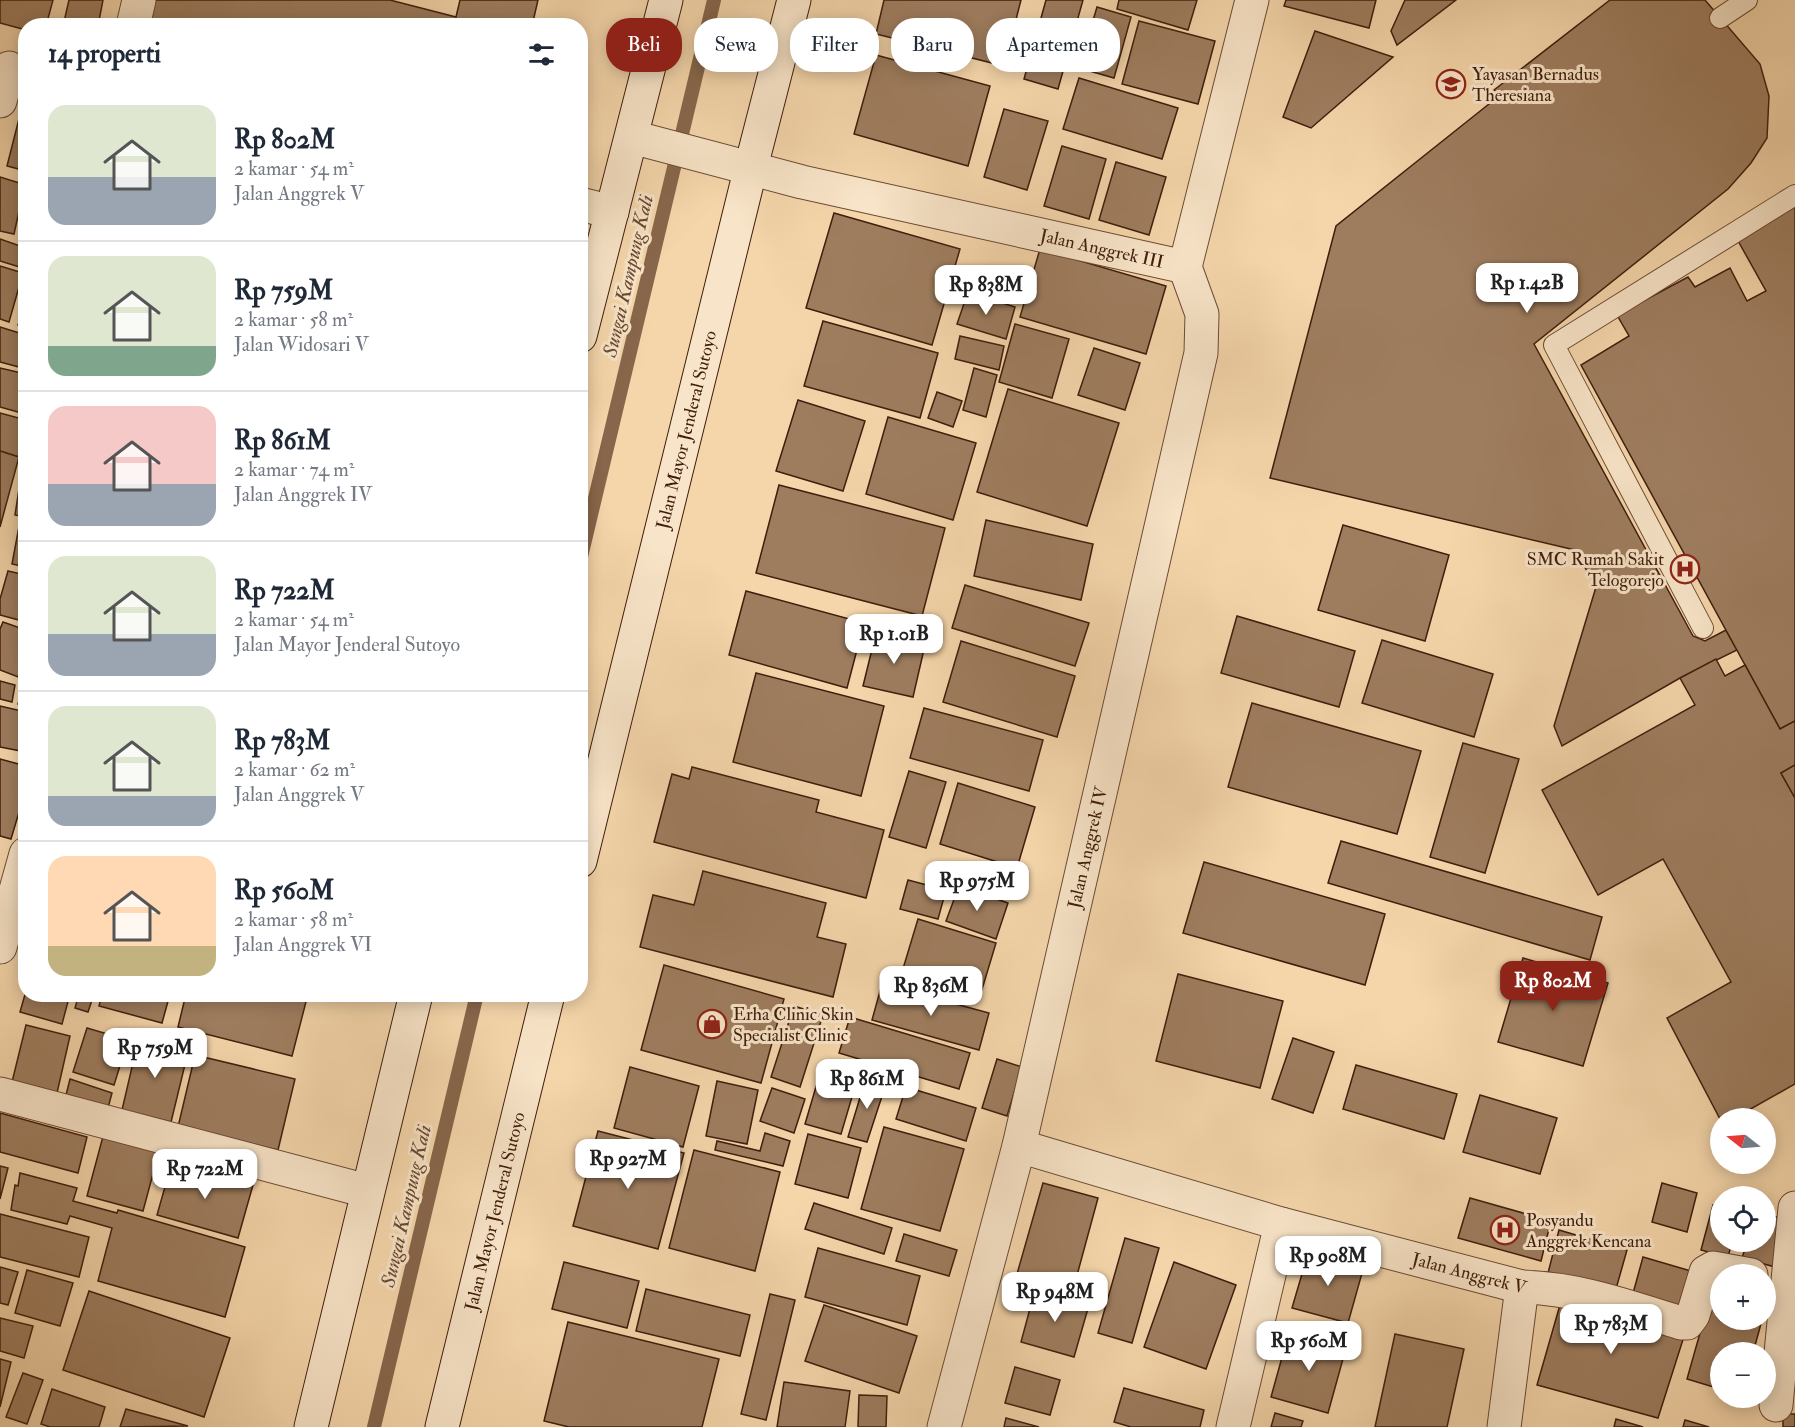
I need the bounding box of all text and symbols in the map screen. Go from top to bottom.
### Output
chip: Beli [606,18,682,72]
chip: Sewa [694,18,778,72]
chip: Filter [790,18,879,72]
chip: Baru [891,18,974,72]
chip: Apartemen [986,18,1120,72]
text: 14 properti [48,38,161,70]
icon: filters [525,38,558,71]
place label: Yayasan Bernadus Theresiana [1472,63,1599,107]
school or university icon: Yayasan Bernadus Theresiana [1435,68,1467,100]
text: Rp 802M [234,124,335,156]
icon: home [96,129,168,201]
text: 2 kamar · 54 m² [234,156,354,181]
text: Jalan Anggrek V [234,181,364,206]
water label: Sungai Kampung Kali [597,192,659,361]
street label: Jalan Anggrek III [1037,223,1166,273]
pin: Rp 1.42B [1465,263,1589,314]
pin: Rp 838M [931,265,1041,316]
text: Rp 1.42B [1490,270,1564,295]
text: Rp 838M [949,272,1023,297]
text: Rp 759M [234,275,333,307]
icon: home [96,280,168,352]
text: 2 kamar · 58 m² [234,307,353,332]
street label: Jalan Mayor Jenderal Sutoyo [650,328,722,533]
text: Jalan Widosari V [234,332,369,357]
text: Rp 861M [234,425,331,457]
icon: home [96,430,168,502]
text: 2 kamar · 74 m² [234,457,354,482]
text: Jalan Anggrek IV [234,482,372,507]
place label: SMC Rumah Sakit Telogorejo [1527,548,1664,592]
hospital icon: SMC Rumah Sakit Telogorejo [1669,553,1701,585]
text: Rp 722M [234,575,335,607]
icon: home [96,580,168,652]
text: 2 kamar · 54 m² [234,607,354,632]
pin: Rp 1.01B [832,614,956,665]
text: Rp 1.01B [859,621,929,646]
text: Jalan Mayor Jenderal Sutoyo [234,632,460,657]
text: Rp 783M [234,725,330,757]
icon: home [96,730,168,802]
text: 2 kamar · 62 m² [234,757,355,782]
text: Jalan Anggrek V [234,782,364,807]
street label: Jalan Anggrek IV [1062,783,1113,912]
pin: Rp 975M [922,861,1032,912]
text: Rp 975M [939,868,1015,893]
text: Rp 560M [234,875,334,907]
icon: home [96,880,168,952]
text: 2 kamar · 58 m² [234,907,353,932]
text: Jalan Anggrek VI [234,932,372,957]
pin: Rp 802M [1498,961,1608,1012]
pin: Rp 836M [876,966,986,1017]
text: Rp 802M [1514,968,1592,993]
text: Rp 836M [893,973,969,998]
place label: Erha Clinic Skin Specialist Clinic [733,1003,854,1047]
shop icon: Erha Clinic Skin Specialist Clinic [696,1008,728,1040]
pin: Rp 759M [100,1028,210,1079]
text: Rp 759M [117,1035,193,1060]
pin: Rp 861M [812,1059,922,1110]
text: Rp 861M [830,1066,904,1091]
north arrow [1710,1108,1776,1174]
map controls [1710,1108,1776,1408]
street label: Jalan Mayor Jenderal Sutoyo [459,1109,530,1314]
water label: Sungai Kampung Kali [375,1122,437,1291]
pin: Rp 927M [573,1139,683,1190]
text: Rp 927M [589,1146,667,1171]
pin: Rp 722M [150,1149,260,1200]
text: Rp 722M [166,1156,244,1181]
button: locate [1710,1186,1776,1252]
place label: Posyandu Anggrek Kencana [1525,1209,1652,1253]
hospital icon: Posyandu Anggrek Kencana [1489,1214,1521,1246]
pin: Rp 908M [1273,1236,1383,1287]
text: Rp 908M [1289,1243,1367,1268]
street label: Jalan Anggrek V [1409,1247,1530,1300]
button: + [1710,1264,1776,1330]
pin: Rp 948M [1000,1272,1110,1323]
text: Rp 948M [1016,1279,1094,1304]
pin: Rp 783M [1556,1304,1666,1355]
text: Rp 783M [1574,1311,1648,1336]
pin: Rp 560M [1254,1321,1364,1372]
text: Rp 560M [1270,1328,1348,1353]
button: − [1710,1342,1776,1408]

